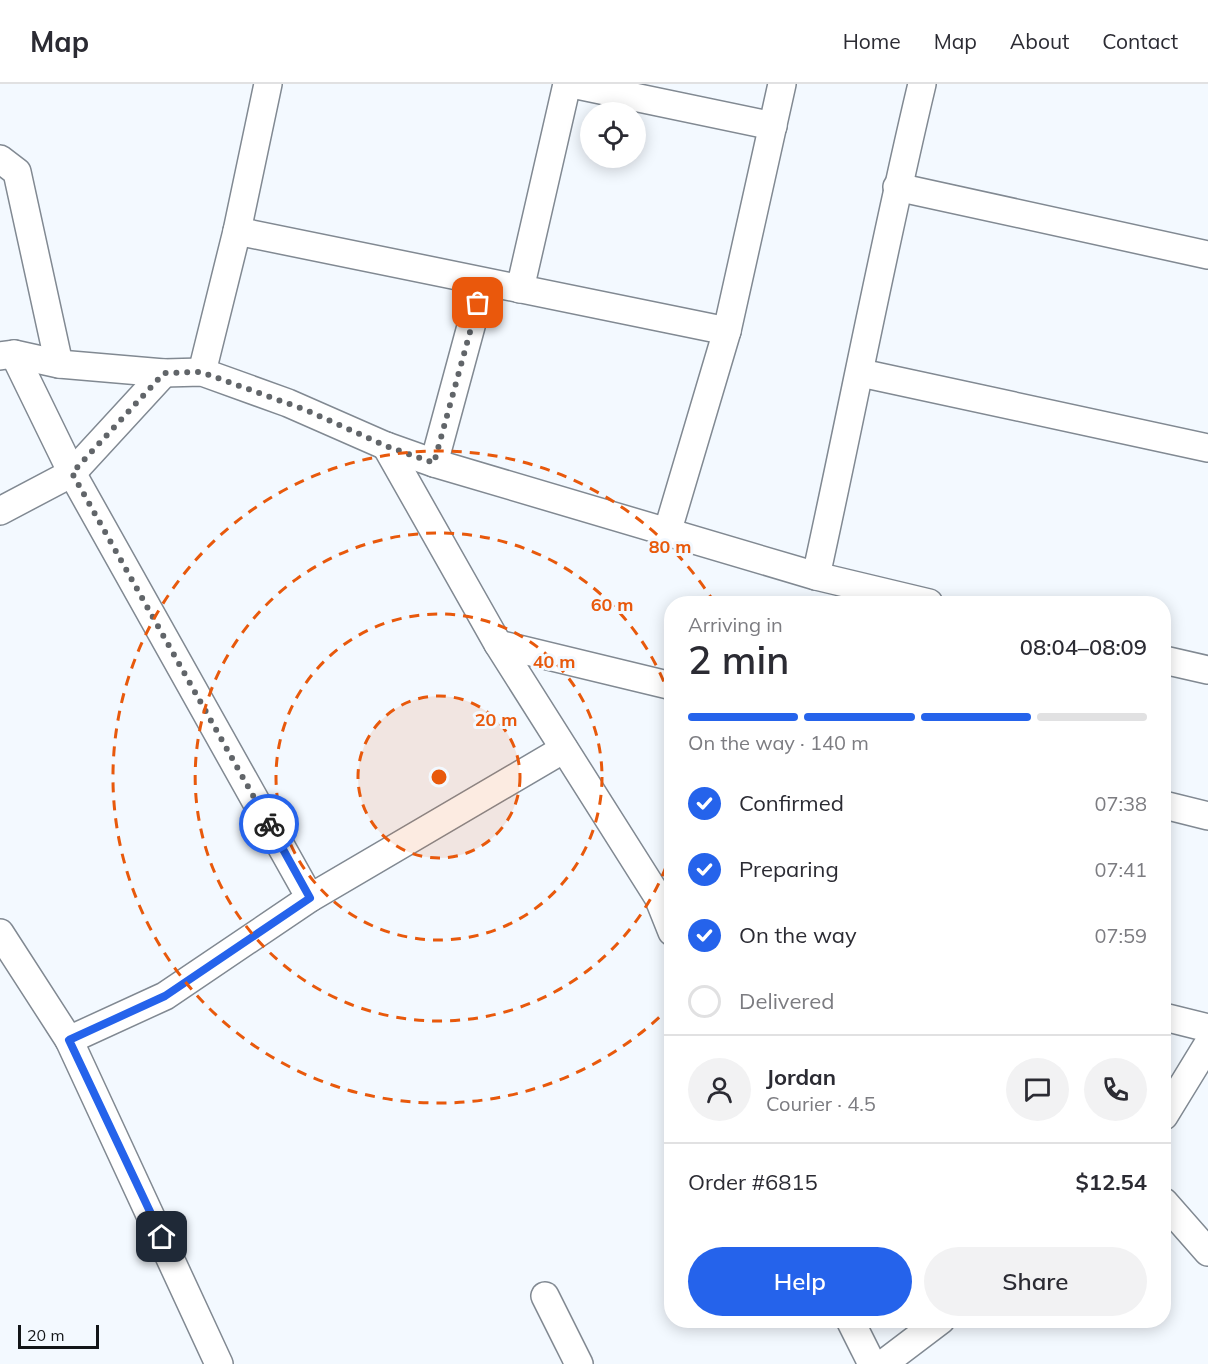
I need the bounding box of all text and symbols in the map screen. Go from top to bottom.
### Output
text: Map [30,24,89,59]
text: Home [843,28,901,54]
text: Map [934,28,977,54]
text: About [1010,28,1069,54]
text: Contact [1102,28,1178,54]
map controls [580,102,646,168]
button: locate [580,102,646,168]
pin [452,277,503,328]
icon: bag [461,286,494,319]
text: 80 m [649,535,691,558]
text: 60 m [591,593,633,616]
text: Arriving in [688,612,783,637]
text: 08:04–08:09 [1020,633,1147,661]
text: 2 min [688,635,789,684]
text: 40 m [533,650,575,673]
text: 20 m [475,708,517,731]
text: On the way · 140 m [688,730,869,755]
centre of rings [429,767,449,787]
icon: check [688,787,721,820]
text: Confirmed [739,789,844,817]
text: 07:38 [1094,791,1147,816]
courier [239,794,299,854]
icon: bike [253,808,286,841]
icon: check [688,853,721,886]
text: Preparing [739,855,839,883]
text: 07:41 [1094,857,1147,882]
icon: check [688,919,721,952]
text: On the way [739,921,857,949]
text: 07:59 [1094,923,1147,948]
text: Delivered [739,987,834,1015]
button: person [688,1058,751,1121]
button: chat [1006,1058,1069,1121]
button: phone [1084,1058,1147,1121]
text: Jordan [766,1063,836,1091]
text: Courier · 4.5 [766,1091,876,1116]
text: Order #6815 [688,1168,818,1196]
text: $12.54 [1076,1168,1147,1196]
pin [136,1211,187,1262]
icon: home [145,1220,178,1253]
button: Help [688,1247,912,1316]
button: Share [924,1247,1147,1316]
scale bar [18,1322,99,1350]
text: 20 m [27,1325,64,1345]

